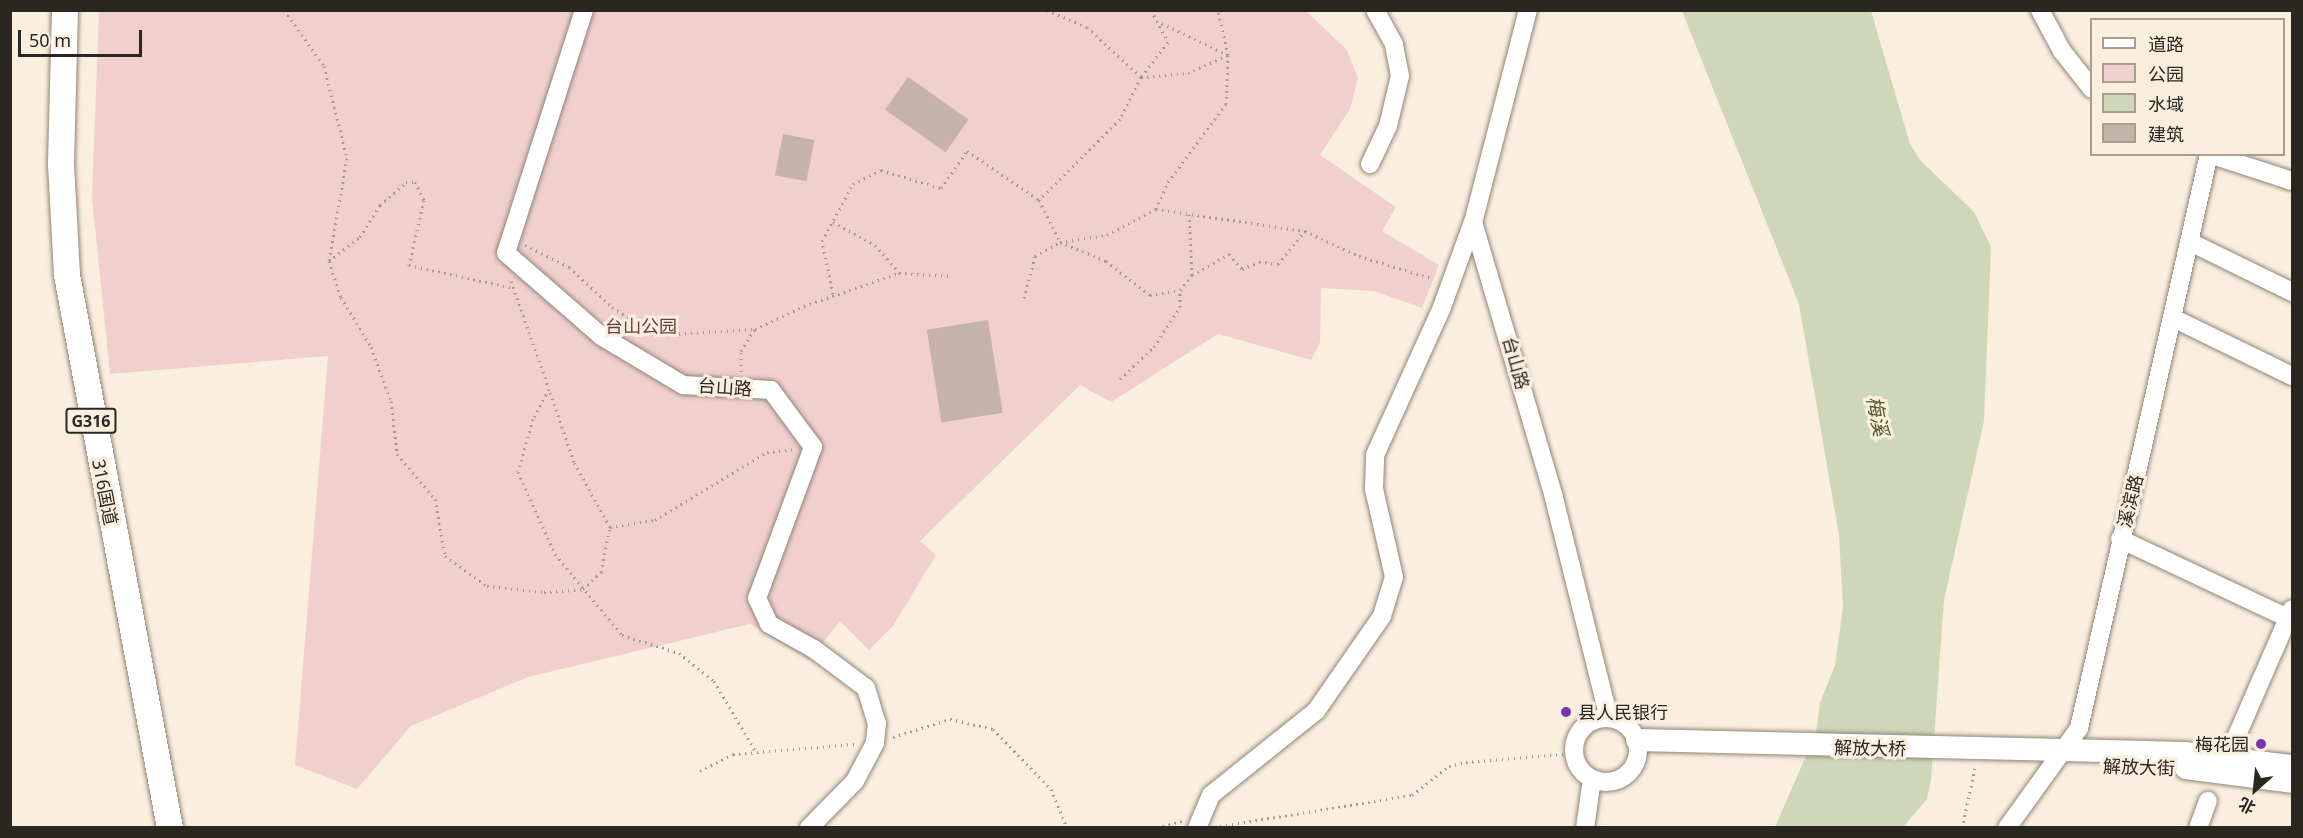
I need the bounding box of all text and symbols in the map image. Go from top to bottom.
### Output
scale bar [21,18,146,56]
legend [2090,18,2285,156]
text: 50 m [29,28,71,52]
text: 道路 [2148,32,2184,56]
text: 公园 [2148,62,2184,86]
text: 水域 [2148,92,2184,116]
text: 建筑 [2148,122,2184,146]
park label: 台山公园 [605,315,677,337]
street label: 台山路 [1498,334,1534,392]
street label: 台山路 [697,374,753,400]
water label: 梅溪 [1862,394,1894,438]
road number: G316 [64,408,118,434]
street label: 316国道 [88,457,122,527]
street label: 溪滨路 [2113,472,2147,530]
place label: 县人民银行 [1578,701,1668,723]
marker: 县人民银行 [1559,705,1573,719]
place label: 梅花园 [2195,733,2249,755]
street label: 解放大桥 [1834,737,1906,759]
marker: 梅花园 [2254,737,2268,751]
street label: 解放大街 [2103,755,2175,779]
north arrow [2225,760,2285,820]
text: 北 [2235,793,2259,819]

